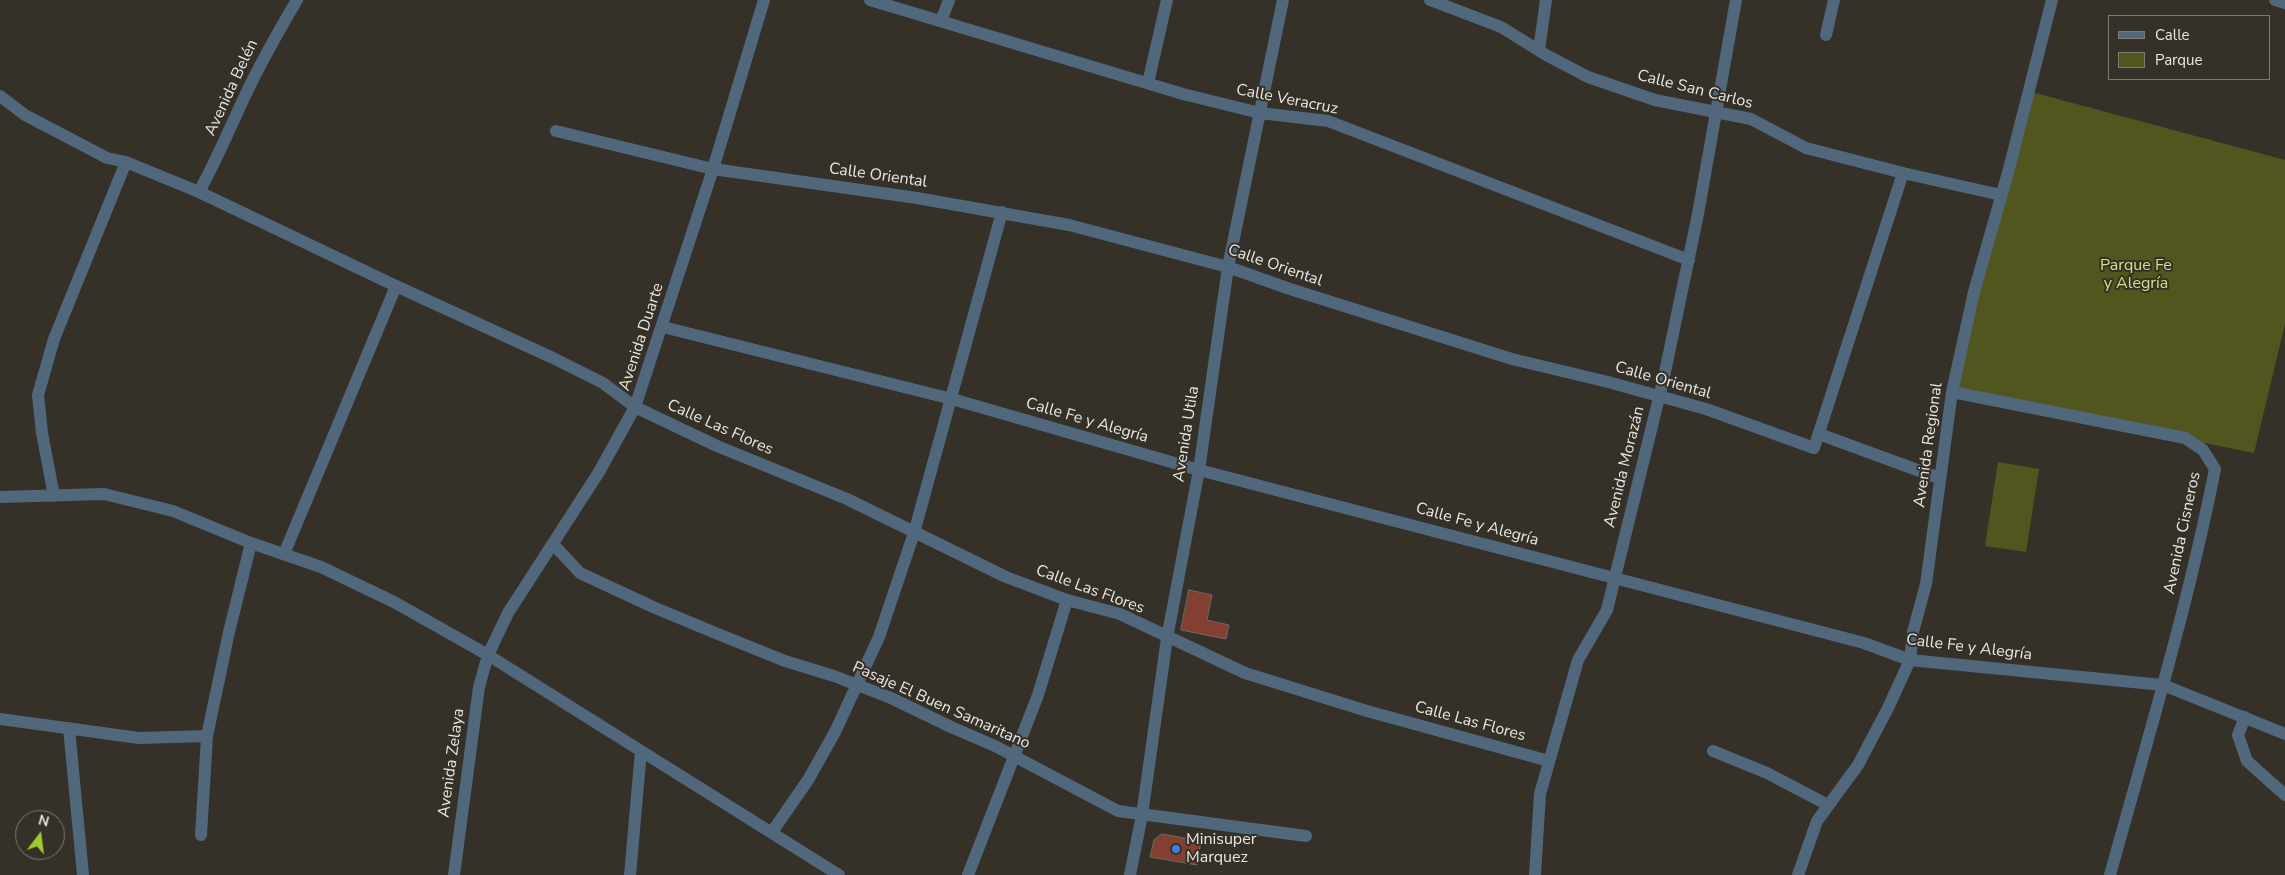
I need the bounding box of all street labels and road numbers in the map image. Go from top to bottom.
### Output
street label: Avenida Belén [201,37,263,139]
street label: Calle San Carlos [1635,66,1755,114]
street label: Calle Veracruz [1234,81,1340,119]
street label: Calle Oriental [828,160,928,192]
street label: Calle Oriental [1225,241,1325,291]
street label: Avenida Duarte [616,281,668,393]
street label: Calle Oriental [1613,358,1713,404]
street label: Avenida Regional [1911,381,1947,509]
street label: Avenida Utila [1170,385,1204,483]
street label: Calle Fe y Alegría [1024,394,1150,448]
street label: Calle Las Flores [664,396,776,460]
street label: Avenida Morazán [1601,404,1649,530]
street label: Avenida Cisneros [2161,470,2205,596]
street label: Calle Fe y Alegría [1413,499,1541,551]
street label: Calle Las Flores [1033,561,1147,619]
street label: Calle Fe y Alegría [1905,631,2033,665]
street label: Pasaje El Buen Samaritano [849,658,1033,754]
street label: Calle Las Flores [1412,698,1528,746]
street label: Avenida Zelaya [435,707,469,819]

